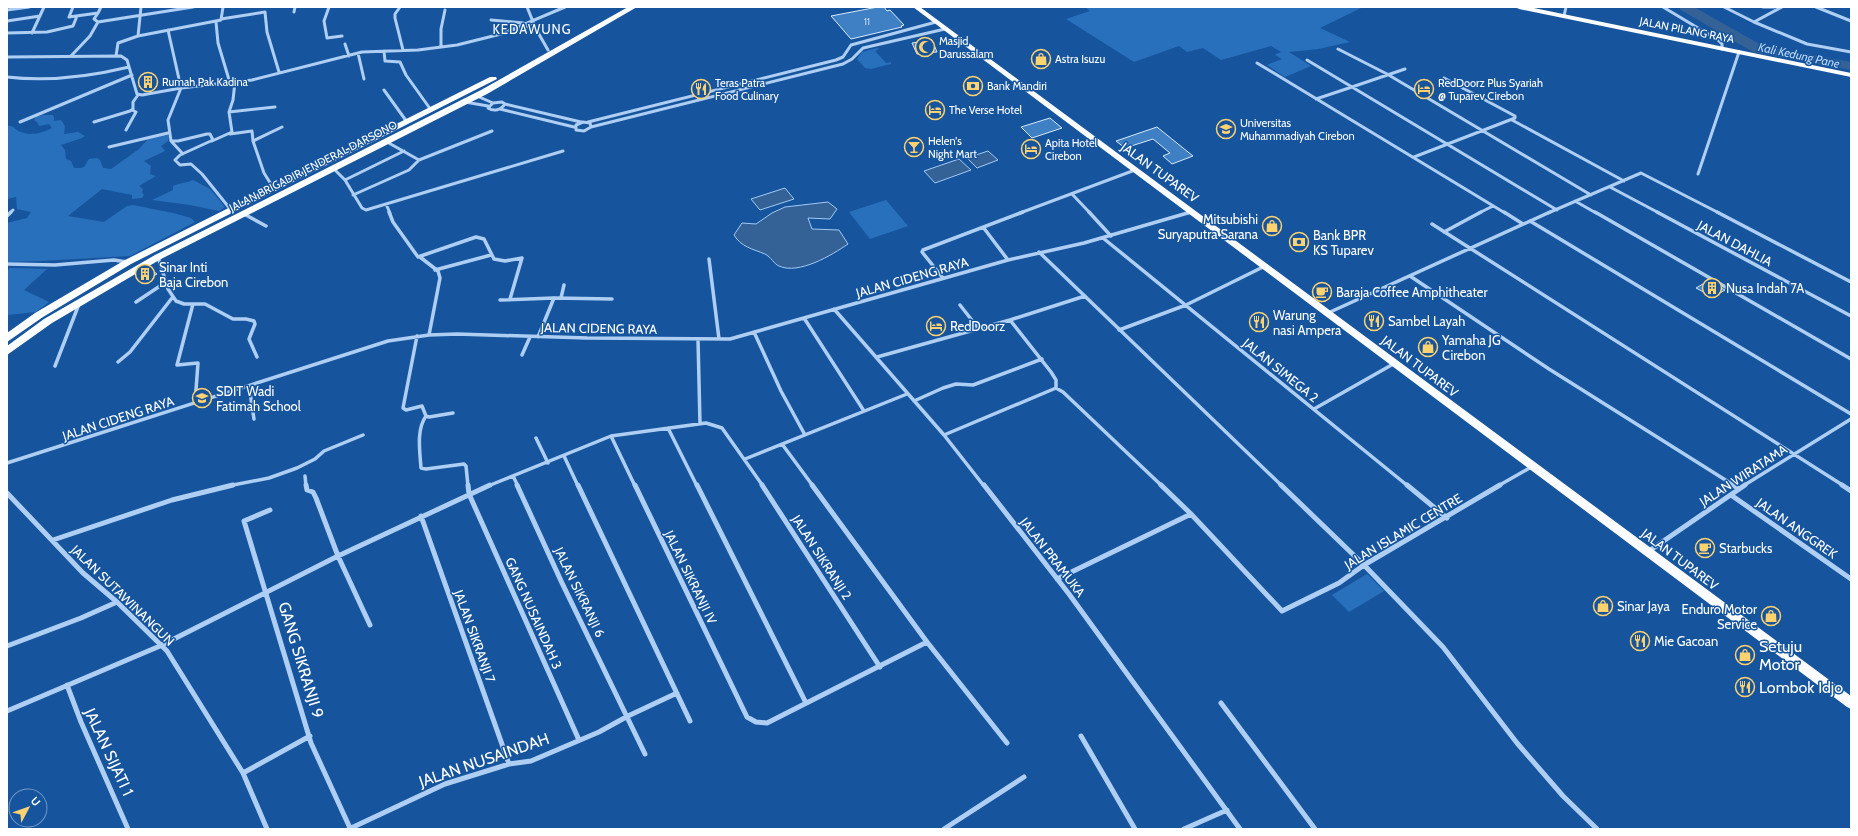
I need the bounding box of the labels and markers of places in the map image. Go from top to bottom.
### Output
place label: Masjid Darussalam [939,34,994,61]
mosque icon: Masjid Darussalam [914,36,936,58]
shop icon: Astra Isuzu [1030,48,1052,70]
place label: Astra Isuzu [1055,52,1105,66]
building icon: Rumah Pak Kadina [137,71,159,93]
place label: Rumah Pak Kadina [162,75,249,89]
bank icon: Bank Mandiri [962,75,984,97]
place label: Teras Patra Food Culinary [715,76,779,103]
place label: RedDoorz Plus Syariah @ Tuparev Cirebon [1438,76,1543,103]
restaurant icon: Teras Patra Food Culinary [690,78,712,100]
hotel icon: RedDoorz Plus Syariah @ Tuparev Cirebon [1413,78,1435,100]
place label: Bank Mandiri [987,79,1047,93]
hotel icon: The Verse Hotel [924,99,946,121]
place label: The Verse Hotel [949,103,1023,117]
place label: Universitas Muhammadiyah Cirebon [1240,116,1355,143]
school or university icon: Universitas Muhammadiyah Cirebon [1215,118,1237,140]
place label: Helen's Night Mart [928,134,977,161]
bar icon: Helen's Night Mart [903,136,925,158]
place label: Apita Hotel Cirebon [1045,136,1098,163]
hotel icon: Apita Hotel Cirebon [1020,138,1042,160]
place label: Mitsubishi Suryaputra Sarana [1158,211,1259,242]
shop icon: Mitsubishi Suryaputra Sarana [1261,215,1283,237]
place label: Bank BPR KS Tuparev [1313,227,1374,258]
bank icon: Bank BPR KS Tuparev [1288,231,1310,253]
place label: Sinar Inti Baja Cirebon [159,259,228,291]
building icon: Sinar Inti Baja Cirebon [134,263,156,285]
building icon: Nusa Indah 7A [1701,277,1723,299]
place label: Nusa Indah 7A [1726,280,1804,296]
cafe icon: Baraja Coffee Amphitheater [1311,281,1333,303]
place label: Baraja Coffee Amphitheater [1336,284,1488,301]
place label: Warung nasi Ampera [1273,307,1342,338]
restaurant icon: Sambel Layah [1363,310,1385,332]
restaurant icon: Warung nasi Ampera [1248,311,1270,333]
place label: Sambel Layah [1388,313,1465,329]
hotel icon: RedDoorz [925,315,947,337]
place label: RedDoorz [950,318,1005,334]
place label: Yamaha JG Cirebon [1441,332,1501,363]
shop icon: Yamaha JG Cirebon [1417,336,1439,358]
place label: SDIT Wadi Fatimah School [216,383,301,414]
school or university icon: SDIT Wadi Fatimah School [191,387,213,409]
cafe icon: Starbucks [1694,537,1716,559]
place label: Starbucks [1719,540,1773,556]
shop icon: Sinar Jaya [1592,595,1614,617]
place label: Sinar Jaya [1617,598,1670,614]
place label: Enduro Motor Service [1682,601,1758,632]
shop icon: Enduro Motor Service [1760,605,1782,627]
restaurant icon: Mie Gacoan [1629,630,1651,652]
place label: Mie Gacoan [1654,633,1718,649]
place label: Setuju Motor [1759,637,1802,674]
shop icon: Setuju Motor [1734,644,1756,666]
restaurant icon: Lombok Idjo [1734,676,1756,698]
place label: Lombok Idjo [1759,678,1843,697]

